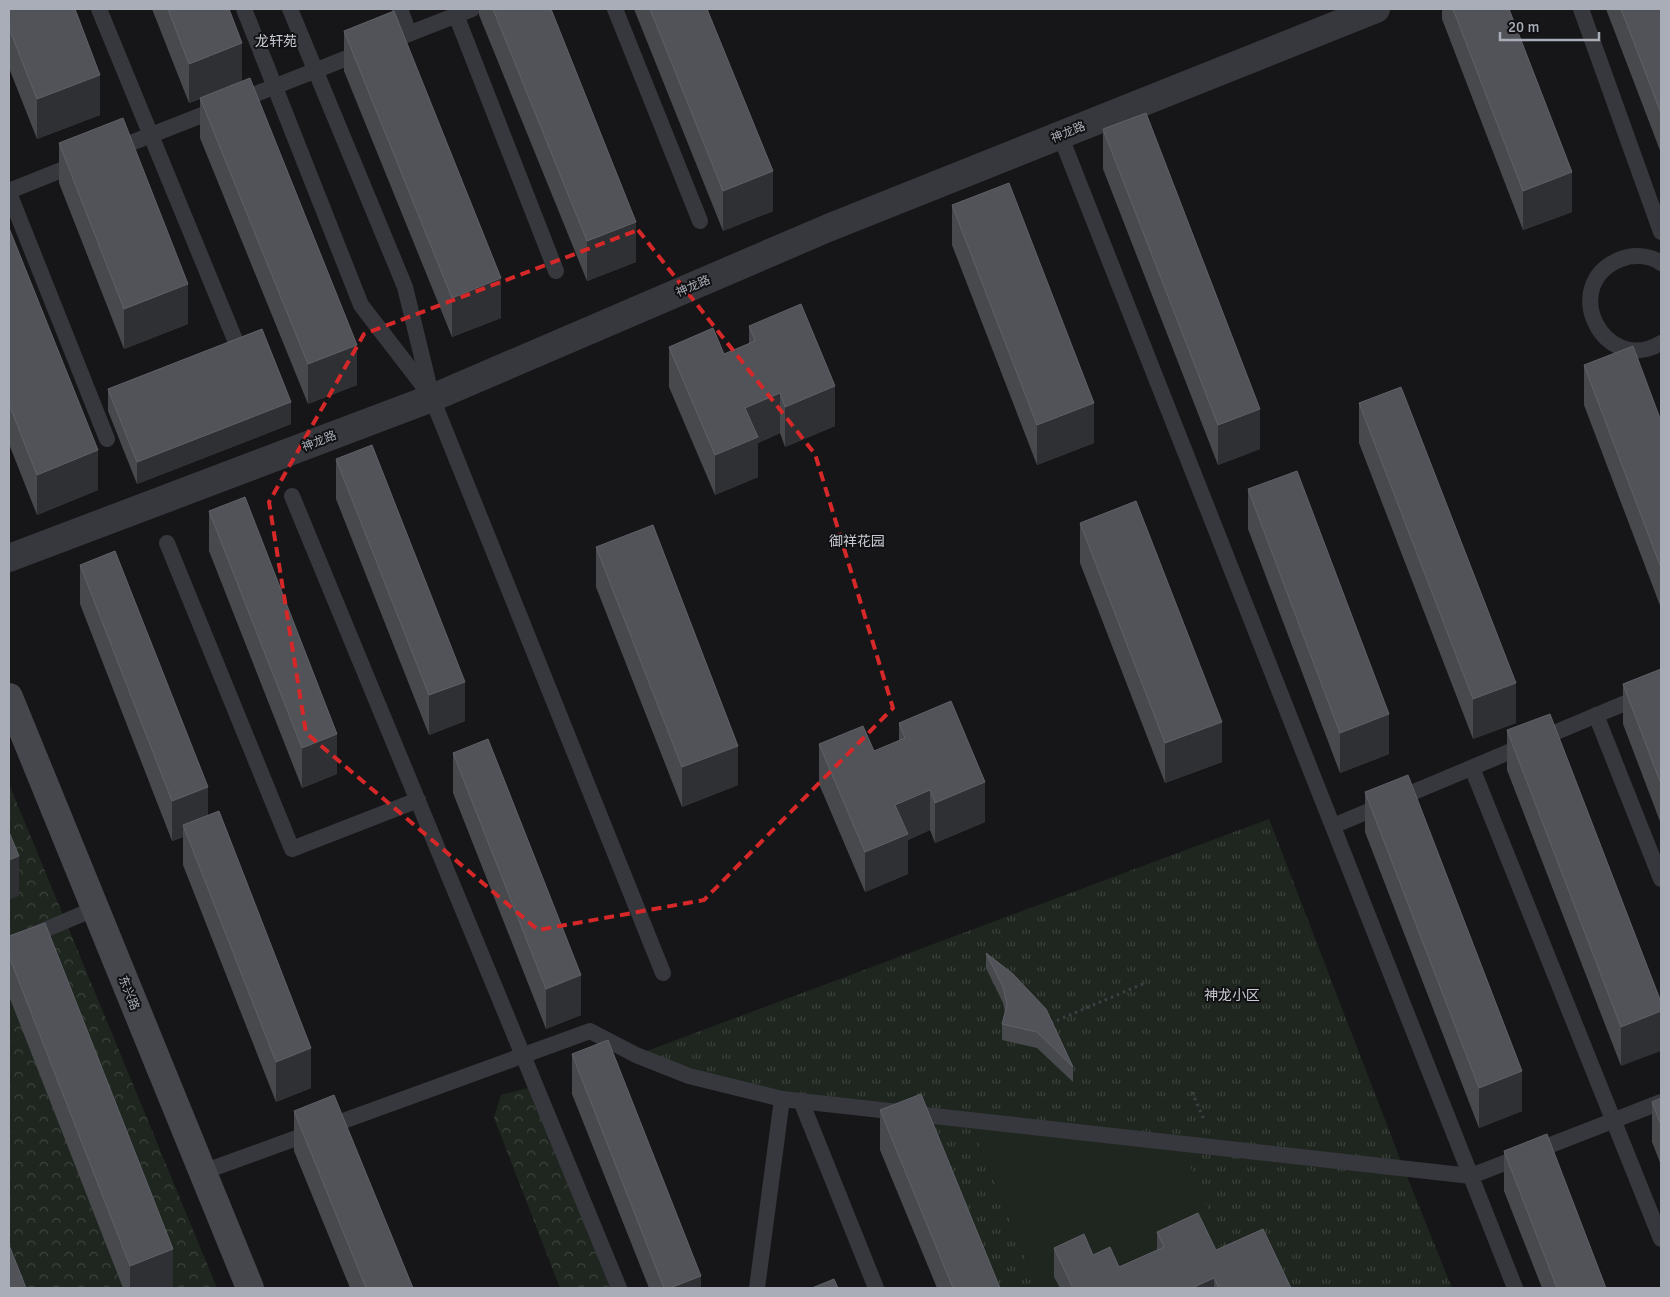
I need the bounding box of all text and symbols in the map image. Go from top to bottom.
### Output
scale bar [1500,10,1599,42]
text: 20 m [1508,18,1539,36]
district label: 龙轩苑 [255,33,297,50]
street label: 神龙路 [1049,119,1088,146]
street label: 神龙路 [674,273,713,300]
street label: 神龙路 [300,428,339,455]
district label: 御祥花园 [829,533,885,550]
street label: 东兴路 [115,974,142,1013]
district label: 神龙小区 [1204,987,1260,1004]

